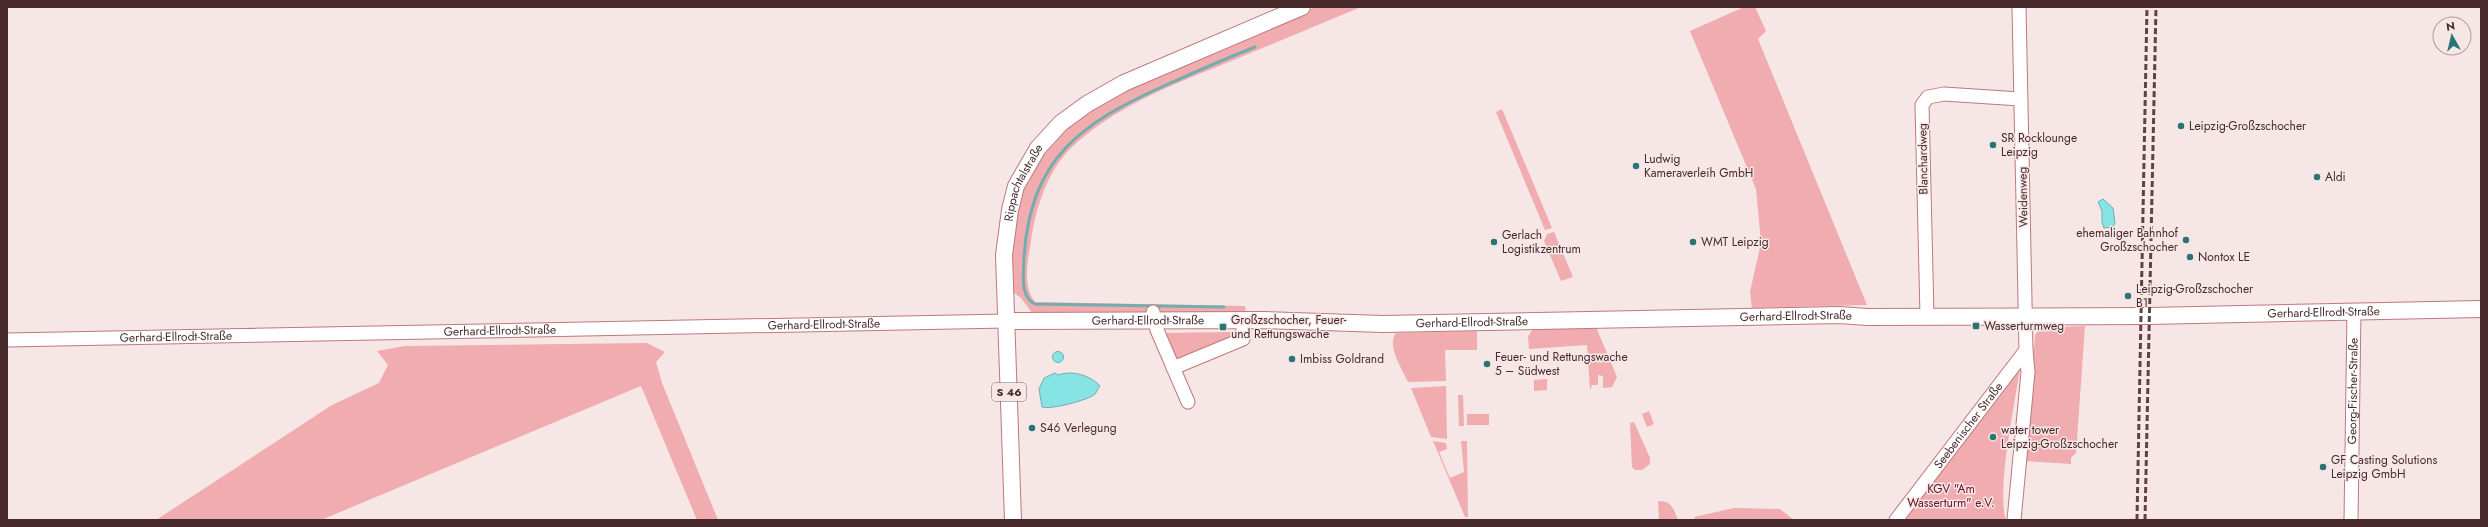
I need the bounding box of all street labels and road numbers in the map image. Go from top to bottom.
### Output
street label: Blanchardweg [1913,123,1933,195]
street label: Rippachtalstraße [1000,139,1047,222]
street label: Weidenweg [2013,167,2033,227]
street label: Gerhard-Ellrodt-Straße [2267,302,2380,322]
street label: Gerhard-Ellrodt-Straße [1739,306,1853,326]
street label: Gerhard-Ellrodt-Straße [1092,311,1204,330]
street label: Gerhard-Ellrodt-Straße [1416,312,1528,332]
street label: Gerhard-Ellrodt-Straße [767,314,880,335]
street label: Gerhard-Ellrodt-Straße [444,321,556,341]
street label: Gerhard-Ellrodt-Straße [120,327,232,347]
street label: Georg-Fischer-Straße [2343,338,2363,444]
street label: Seebenischer Straße [1929,378,2007,472]
road number: S 46 [992,383,1026,401]

